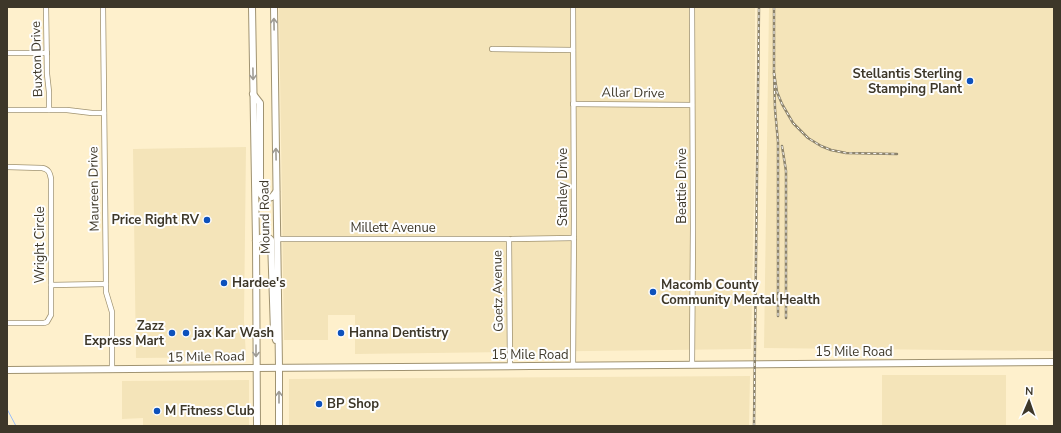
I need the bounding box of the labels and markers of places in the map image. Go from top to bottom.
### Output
place label: Stellantis Sterling Stamping Plant [853,65,963,98]
marker: Stellantis Sterling Stamping Plant [965,76,975,86]
place label: Price Right RV [111,211,200,229]
marker: Price Right RV [202,215,212,225]
place label: Hardee's [232,274,286,292]
place label: Macomb County Community Mental Health [661,276,820,309]
marker: Hardee's [219,278,229,288]
marker: Macomb County Community Mental Health [648,287,658,297]
place label: Zazz Express Mart [84,317,165,350]
place label: jax Kar Wash [193,324,274,342]
place label: Hanna Dentistry [349,324,449,342]
marker: Zazz Express Mart [167,328,177,338]
marker: jax Kar Wash [181,328,191,338]
marker: Hanna Dentistry [336,328,346,338]
place label: BP Shop [327,395,379,413]
marker: BP Shop [314,399,324,409]
place label: M Fitness Club [165,402,255,420]
marker: M Fitness Club [152,406,162,416]

